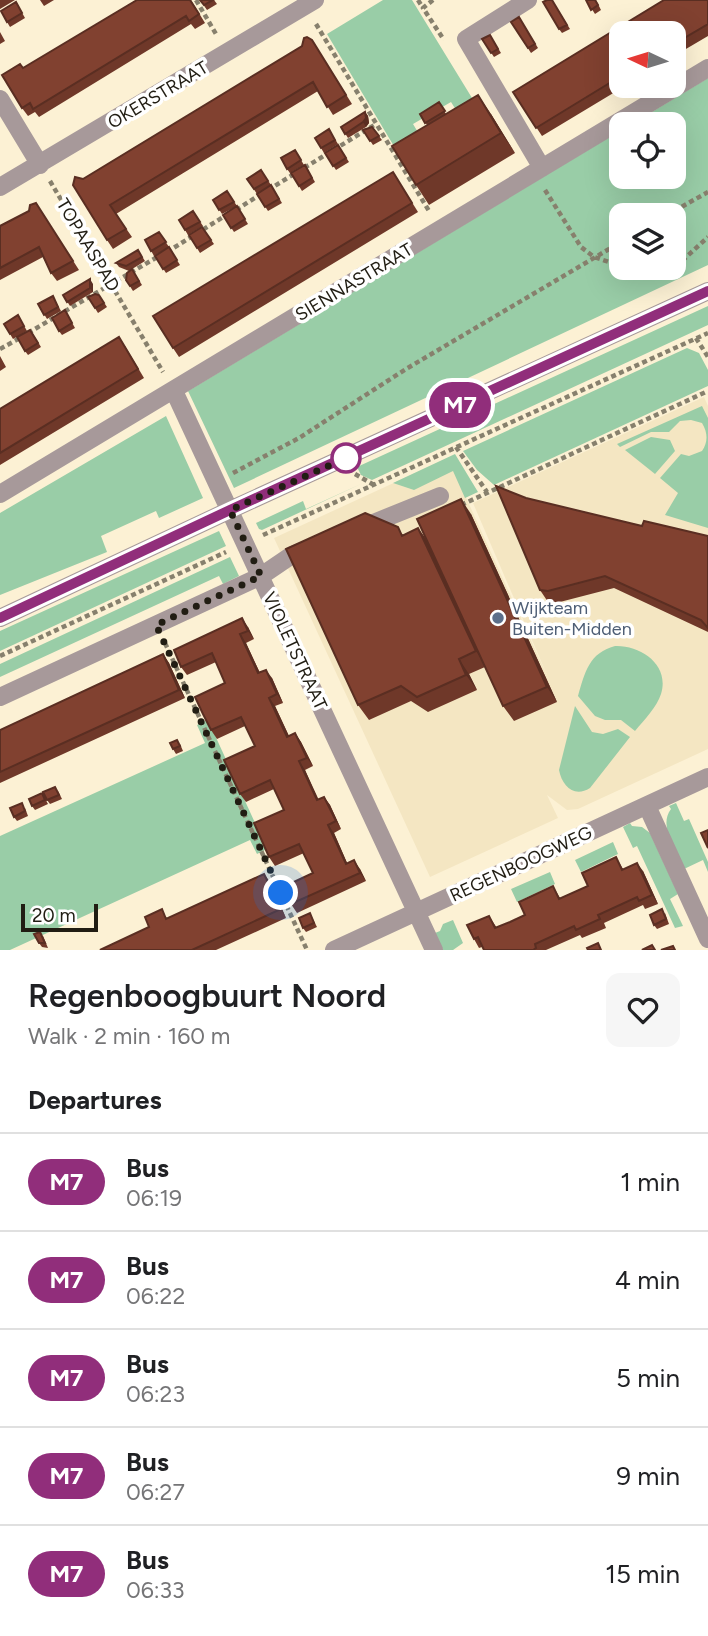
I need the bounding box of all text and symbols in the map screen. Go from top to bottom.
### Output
north arrow [609,21,686,98]
map controls [609,21,686,280]
street label: OKERSTRAAT [104,56,212,134]
button: locate [609,112,686,189]
street label: TOPAASPAD [52,194,124,296]
button: layers [609,203,686,280]
street label: SIENNASTRAAT [291,238,417,326]
line badge: M7 [428,382,491,428]
text: M7 [443,390,477,419]
unlabelled marker [331,443,361,473]
street label: VIOLETSTRAAT [258,589,332,714]
place label: Wijkteam Buiten-Midden [512,597,632,640]
marker: Wijkteam Buiten-Midden [490,610,506,626]
street label: REGENBOOGWEG [446,821,596,907]
your location [263,875,298,910]
scale bar [21,901,98,933]
text: 20 m [32,904,76,927]
button: heart [606,973,680,1047]
text: Regenboogbuurt Noord [28,976,386,1015]
text: Walk · 2 min · 160 m [28,1022,230,1050]
text: Departures [28,1084,162,1116]
text: Bus [126,1152,169,1184]
text: 1 min [620,1166,680,1198]
text: M7 [50,1167,83,1196]
text: 06:19 [126,1184,182,1212]
text: Bus [126,1250,169,1282]
text: 4 min [615,1264,680,1296]
text: M7 [50,1265,83,1294]
text: 06:22 [126,1282,185,1310]
text: Bus [126,1348,169,1380]
text: 5 min [616,1362,680,1394]
text: M7 [50,1363,83,1392]
text: 06:23 [126,1380,185,1408]
text: Bus [126,1446,169,1478]
text: 9 min [616,1460,680,1492]
text: M7 [50,1461,83,1490]
text: 06:27 [126,1478,185,1506]
text: Bus [126,1544,169,1576]
text: 15 min [605,1558,680,1590]
text: M7 [50,1559,83,1588]
text: 06:33 [126,1576,185,1604]

